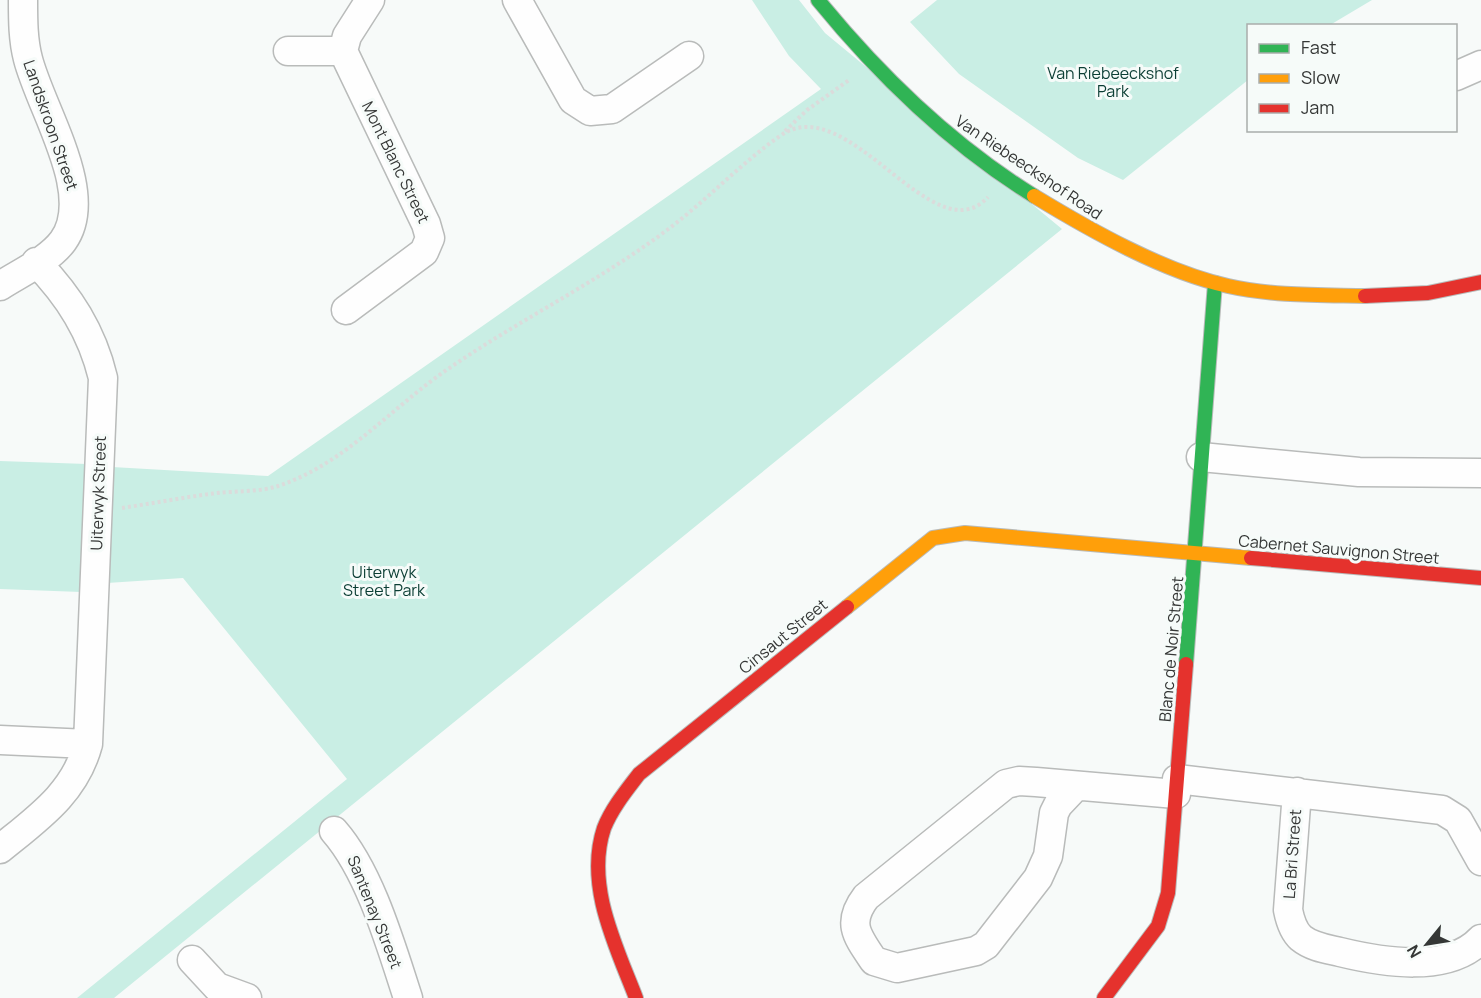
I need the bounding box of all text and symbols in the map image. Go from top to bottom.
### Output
legend [1247,24,1457,132]
text: Fast [1301,35,1336,59]
street label: Landskroon Street [18,57,84,193]
park label: Van Riebeeckshof Park [1047,62,1179,102]
text: Slow [1301,65,1341,89]
text: Jam [1301,95,1335,119]
street label: Mont Blanc Street [357,97,435,227]
street label: Van Riebeeckshof Road [951,110,1107,224]
street label: Uiterwyk Street [85,435,111,551]
street label: Cabernet Sauvignon Street [1238,529,1440,569]
park label: Uiterwyk Street Park [343,561,426,601]
street label: Blanc de Noir Street [1154,575,1188,723]
street label: Cinsaut Street [734,593,832,679]
street label: La Bri Street [1278,808,1306,900]
street label: Santenay Street [342,852,408,972]
north arrow [1397,914,1457,974]
text: N [1402,941,1426,962]

